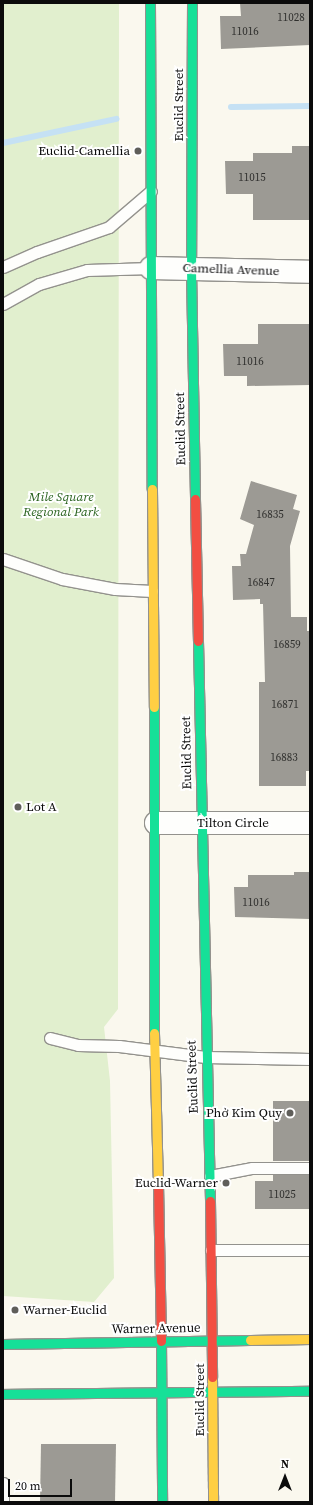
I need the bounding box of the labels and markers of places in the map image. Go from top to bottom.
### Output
place label: Euclid-Camellia [38,143,130,159]
marker: Euclid-Camellia [133,146,143,156]
place label: Lot A [26,799,57,815]
marker: Lot A [13,802,23,812]
place label: Phở Kim Quy [206,1105,282,1121]
marker: Phở Kim Quy [285,1108,295,1118]
place label: Euclid-Warner [135,1175,218,1191]
marker: Euclid-Warner [221,1178,231,1188]
place label: Warner-Euclid [23,1302,107,1318]
marker: Warner-Euclid [10,1305,20,1315]

